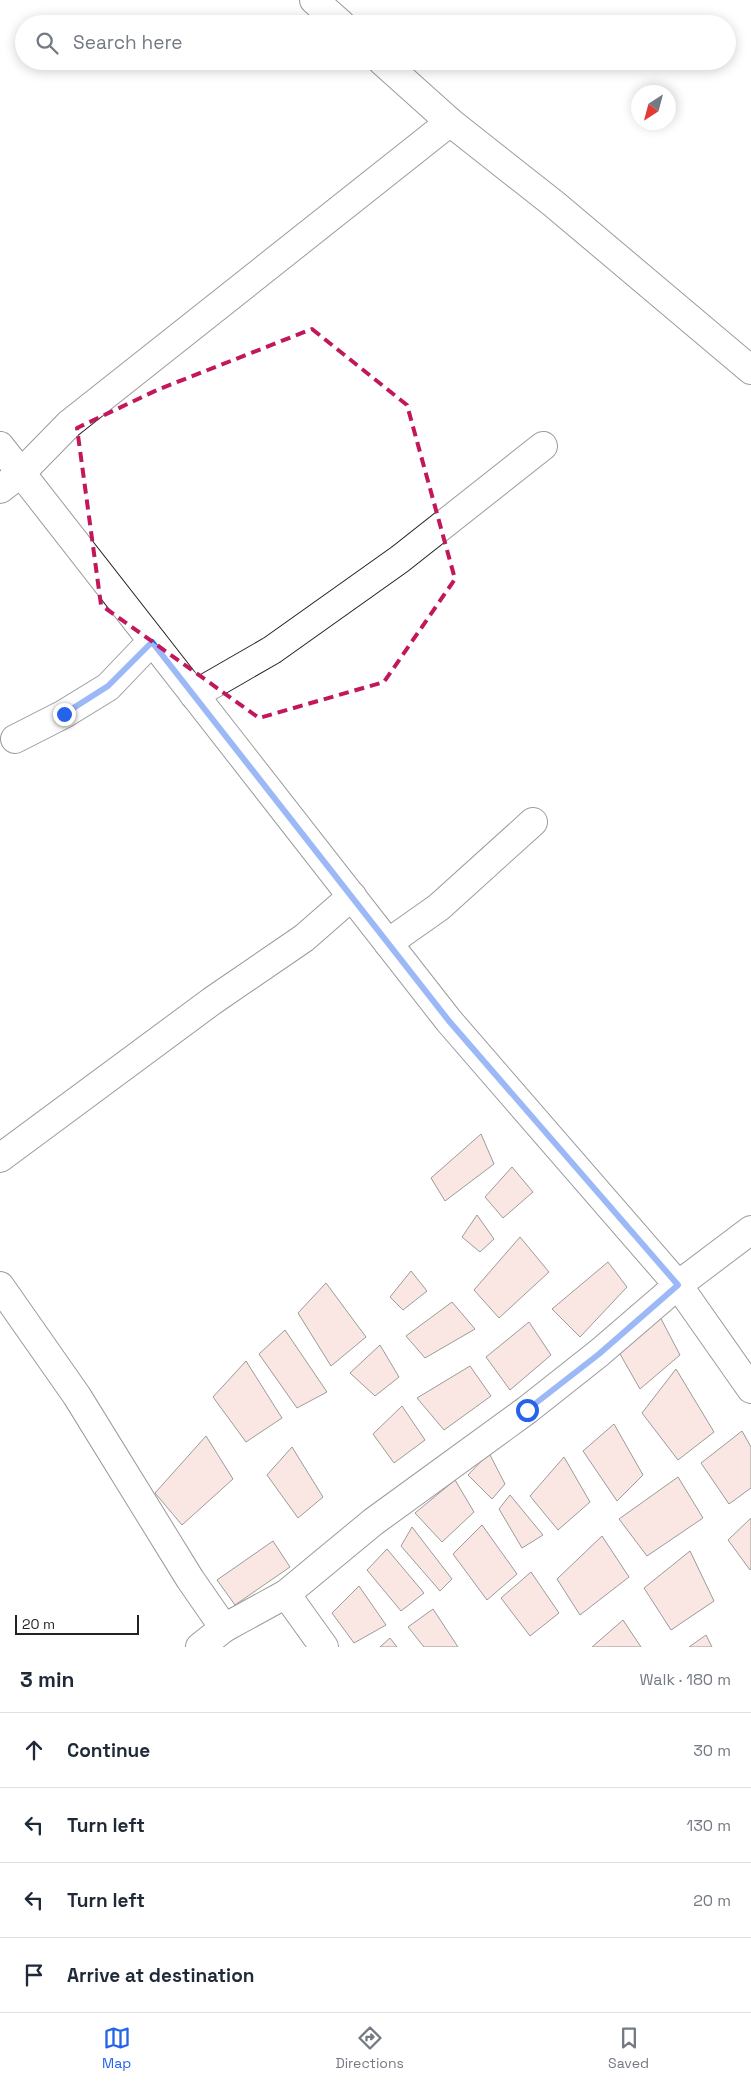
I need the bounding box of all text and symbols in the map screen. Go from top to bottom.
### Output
search box [15,15,736,70]
icon: search [33,29,61,57]
text: Search here [73,30,183,55]
north arrow [631,85,676,130]
route end [53,703,76,726]
route start [516,1399,539,1422]
scale bar [15,1612,139,1635]
text: 20 m [22,1615,55,1633]
text: 3 min [20,1666,75,1693]
text: Walk · 180 m [639,1669,731,1690]
icon: ahead [20,1736,48,1764]
text: Continue [67,1738,150,1763]
text: 30 m [693,1740,731,1761]
icon: left [20,1811,48,1839]
text: Turn left [67,1813,145,1838]
text: 130 m [687,1815,731,1836]
icon: left [20,1886,48,1914]
text: Turn left [67,1888,145,1913]
text: 20 m [693,1890,731,1911]
icon: arrive [20,1961,48,1989]
text: Arrive at destination [67,1963,255,1988]
tab: Map [102,2024,131,2072]
tab: Directions [335,2024,404,2072]
tab: Saved [608,2024,649,2072]

